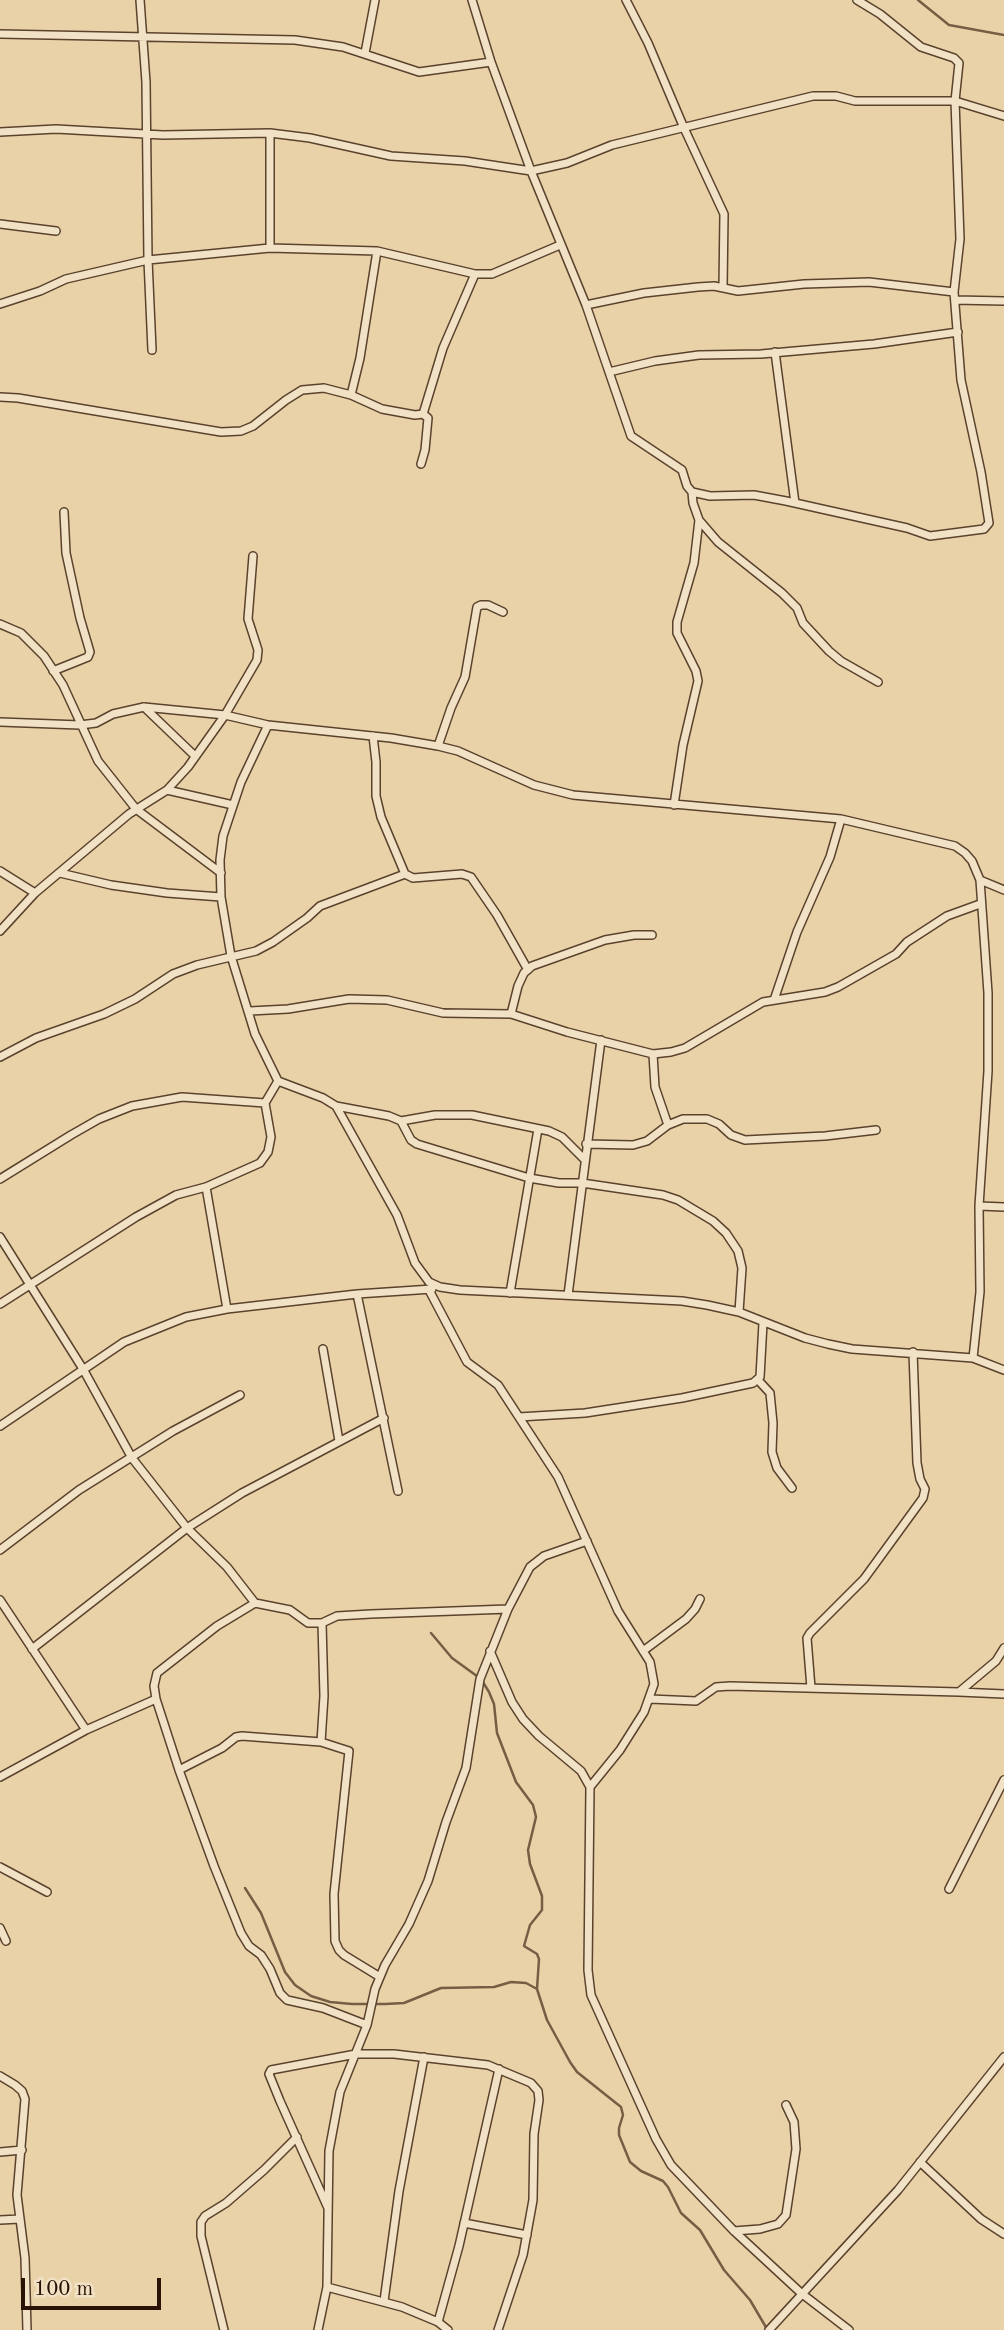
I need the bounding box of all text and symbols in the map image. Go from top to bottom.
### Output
scale bar [24,2264,164,2308]
text: 100 m [34,2279,93,2300]

